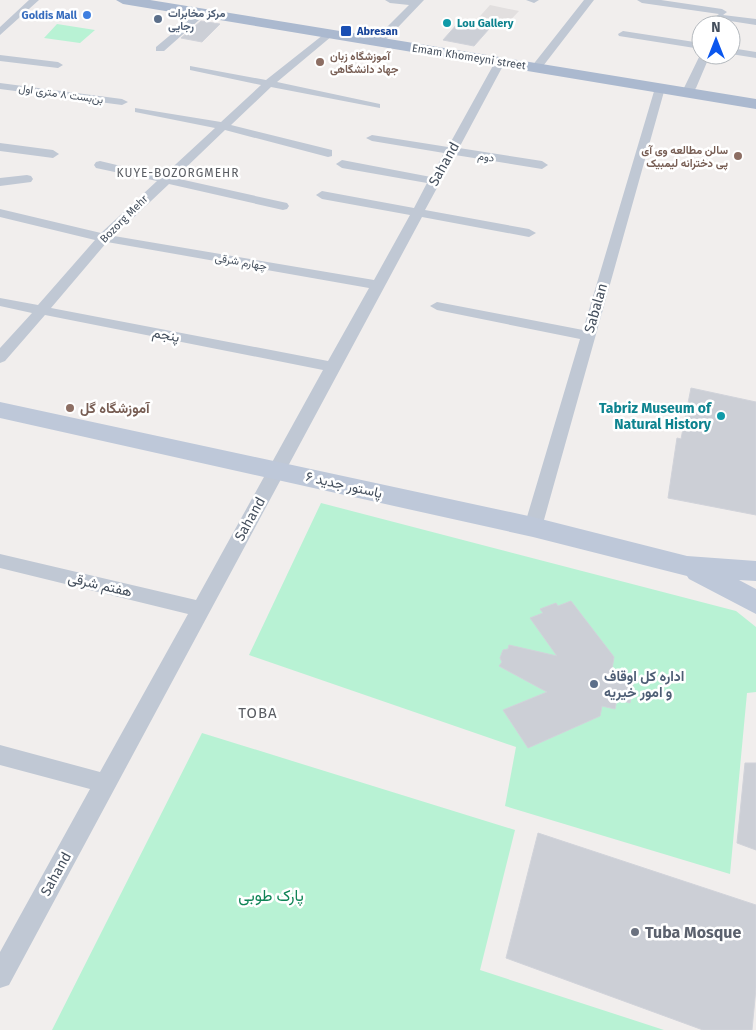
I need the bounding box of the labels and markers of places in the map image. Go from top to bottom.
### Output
place label: مرکز مخابرات رجایی [168,7,225,33]
place label: Goldis Mall [22,9,78,22]
marker: Goldis Mall [81,9,93,21]
marker: مرکز مخابرات رجایی [152,13,164,25]
marker: Lou Gallery [441,17,453,29]
place label: Lou Gallery [457,17,514,30]
marker: Abresan [339,24,353,38]
place label: Abresan [356,25,398,38]
place label: آموزشگاه زبان جهاد دانشگاهی [330,50,399,76]
marker: آموزشگاه زبان جهاد دانشگاهی [314,56,326,68]
place label: سالن مطالعه وی آی پی دخترانه لیمبیک [641,144,728,171]
marker: سالن مطالعه وی آی پی دخترانه لیمبیک [732,150,744,162]
place label: آموزشگاه گل [80,400,151,417]
place label: Tabriz Museum of Natural History [599,400,713,433]
marker: آموزشگاه گل [64,402,76,414]
marker: Tabriz Museum of Natural History [715,410,727,422]
place label: اداره کل اوقاف و امور خیریه [604,668,684,701]
marker: اداره کل اوقاف و امور خیریه [588,678,600,690]
place label: Tuba Mosque [645,923,742,942]
marker: Tuba Mosque [629,926,641,938]

